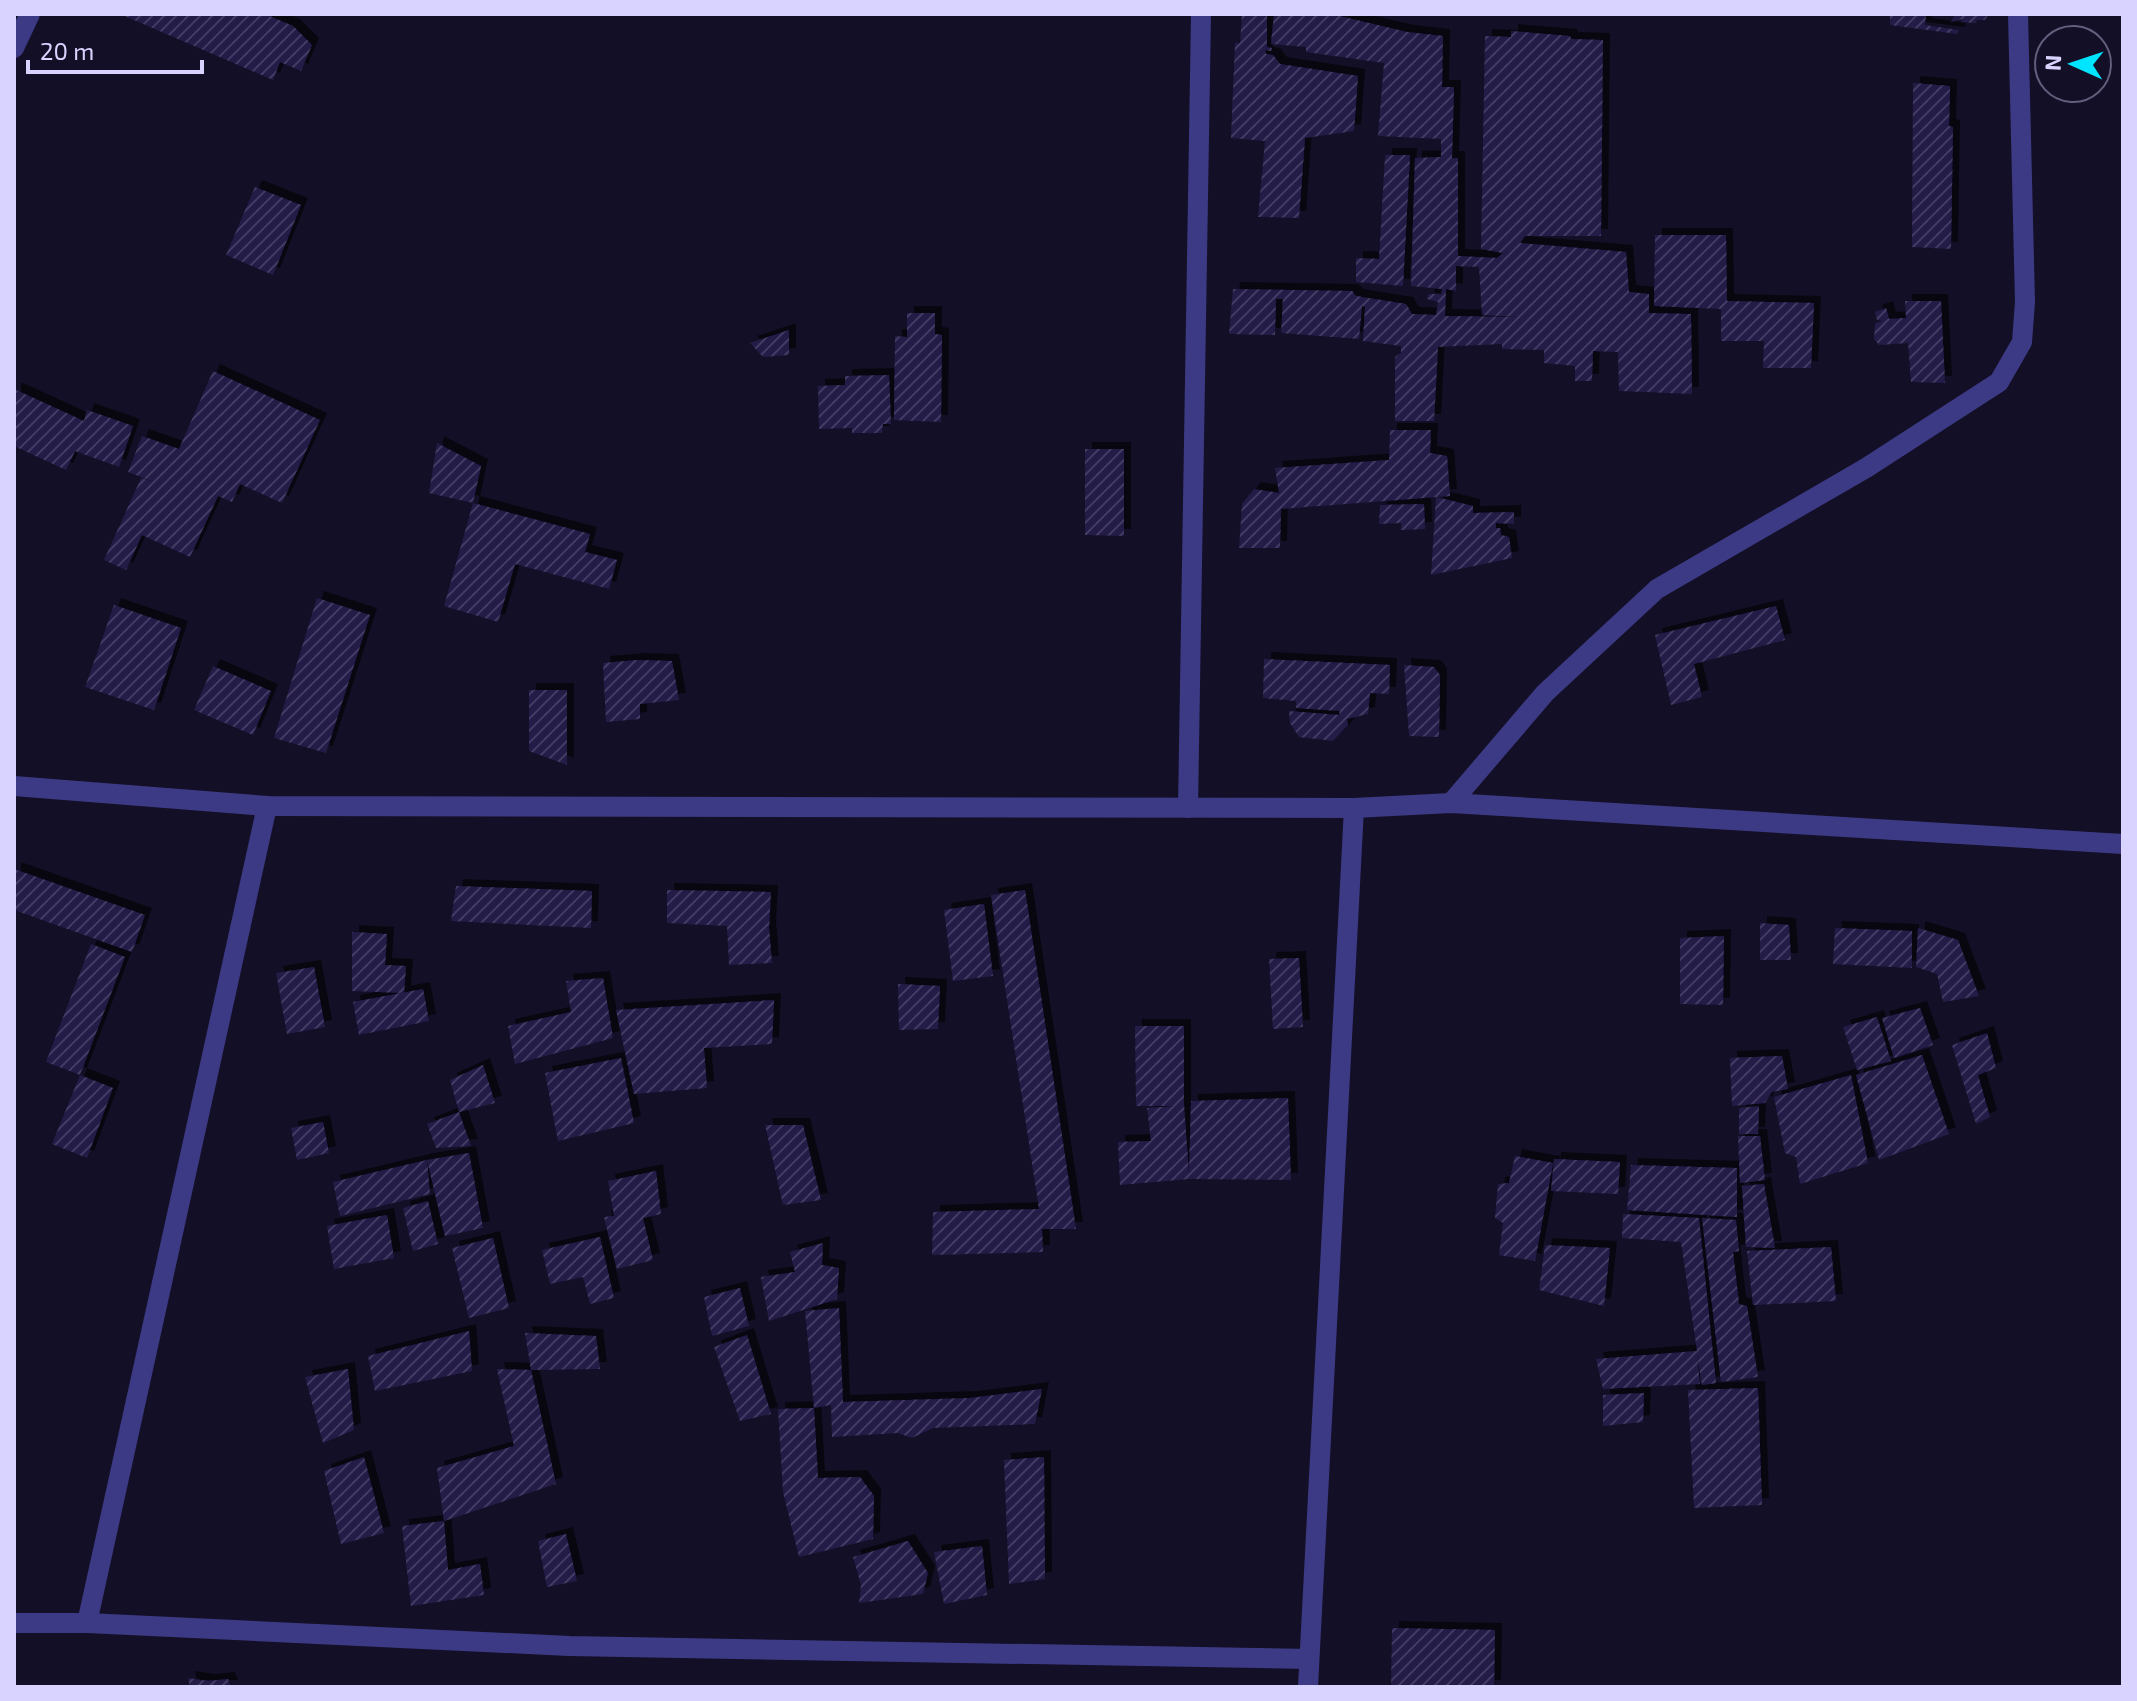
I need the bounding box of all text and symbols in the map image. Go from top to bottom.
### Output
scale bar [28,24,202,74]
north arrow [2033,24,2113,104]
text: 20 m [40,36,94,65]
text: N [2039,54,2065,72]

